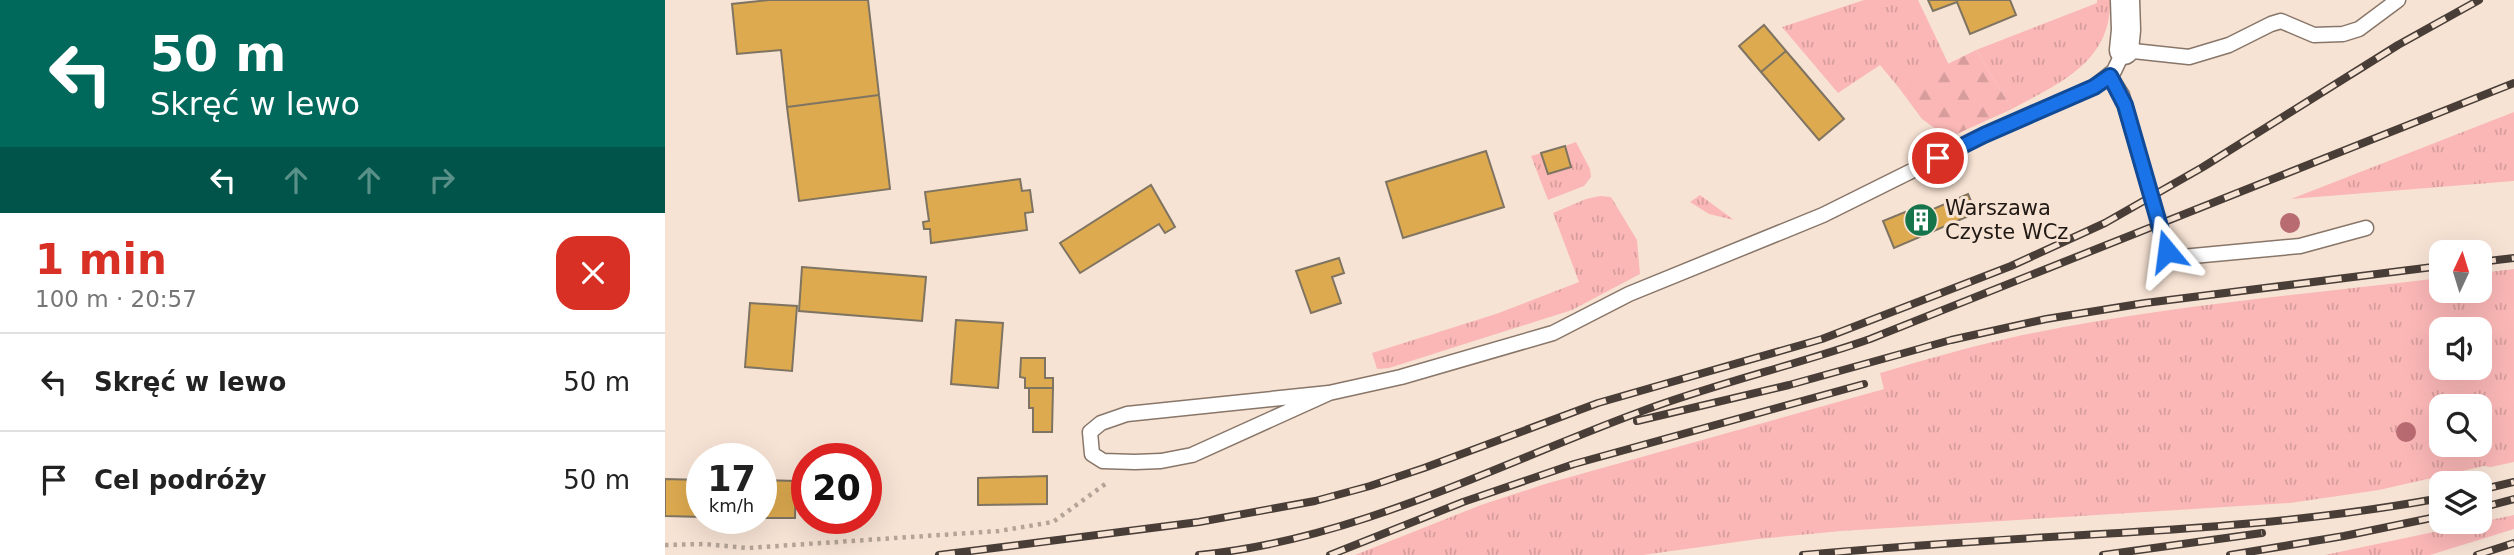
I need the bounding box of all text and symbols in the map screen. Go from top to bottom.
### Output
text: 50 m [150,26,286,83]
icon: left [35,28,126,119]
text: Skręć w lewo [150,85,360,123]
pin [1908,128,1968,188]
icon: arrive [1919,139,1957,177]
icon: left [204,161,242,199]
icon: ahead [277,161,315,199]
icon: ahead [350,161,388,199]
icon: right [423,161,461,199]
place label: Warszawa Czyste WCz [1945,196,2068,244]
building icon: Warszawa Czyste WCz [1902,201,1940,239]
position arrow [2130,214,2204,288]
text: 1 min [35,235,167,284]
button: close [556,236,630,310]
north arrow [2429,240,2492,303]
map controls [2429,240,2492,534]
text: 100 m · 20:57 [35,286,197,312]
button: sound [2429,317,2492,380]
icon: left [35,363,73,401]
text: Skręć w lewo [94,367,286,397]
text: 50 m [563,367,630,397]
button: search [2429,394,2492,457]
speed limit sign: 20 [791,443,882,534]
text: 17 [707,459,756,499]
icon: arrive [35,461,73,499]
text: Cel podróży [94,465,267,495]
text: 50 m [563,465,630,495]
button: layers [2429,471,2492,534]
text: km/h [709,495,754,516]

